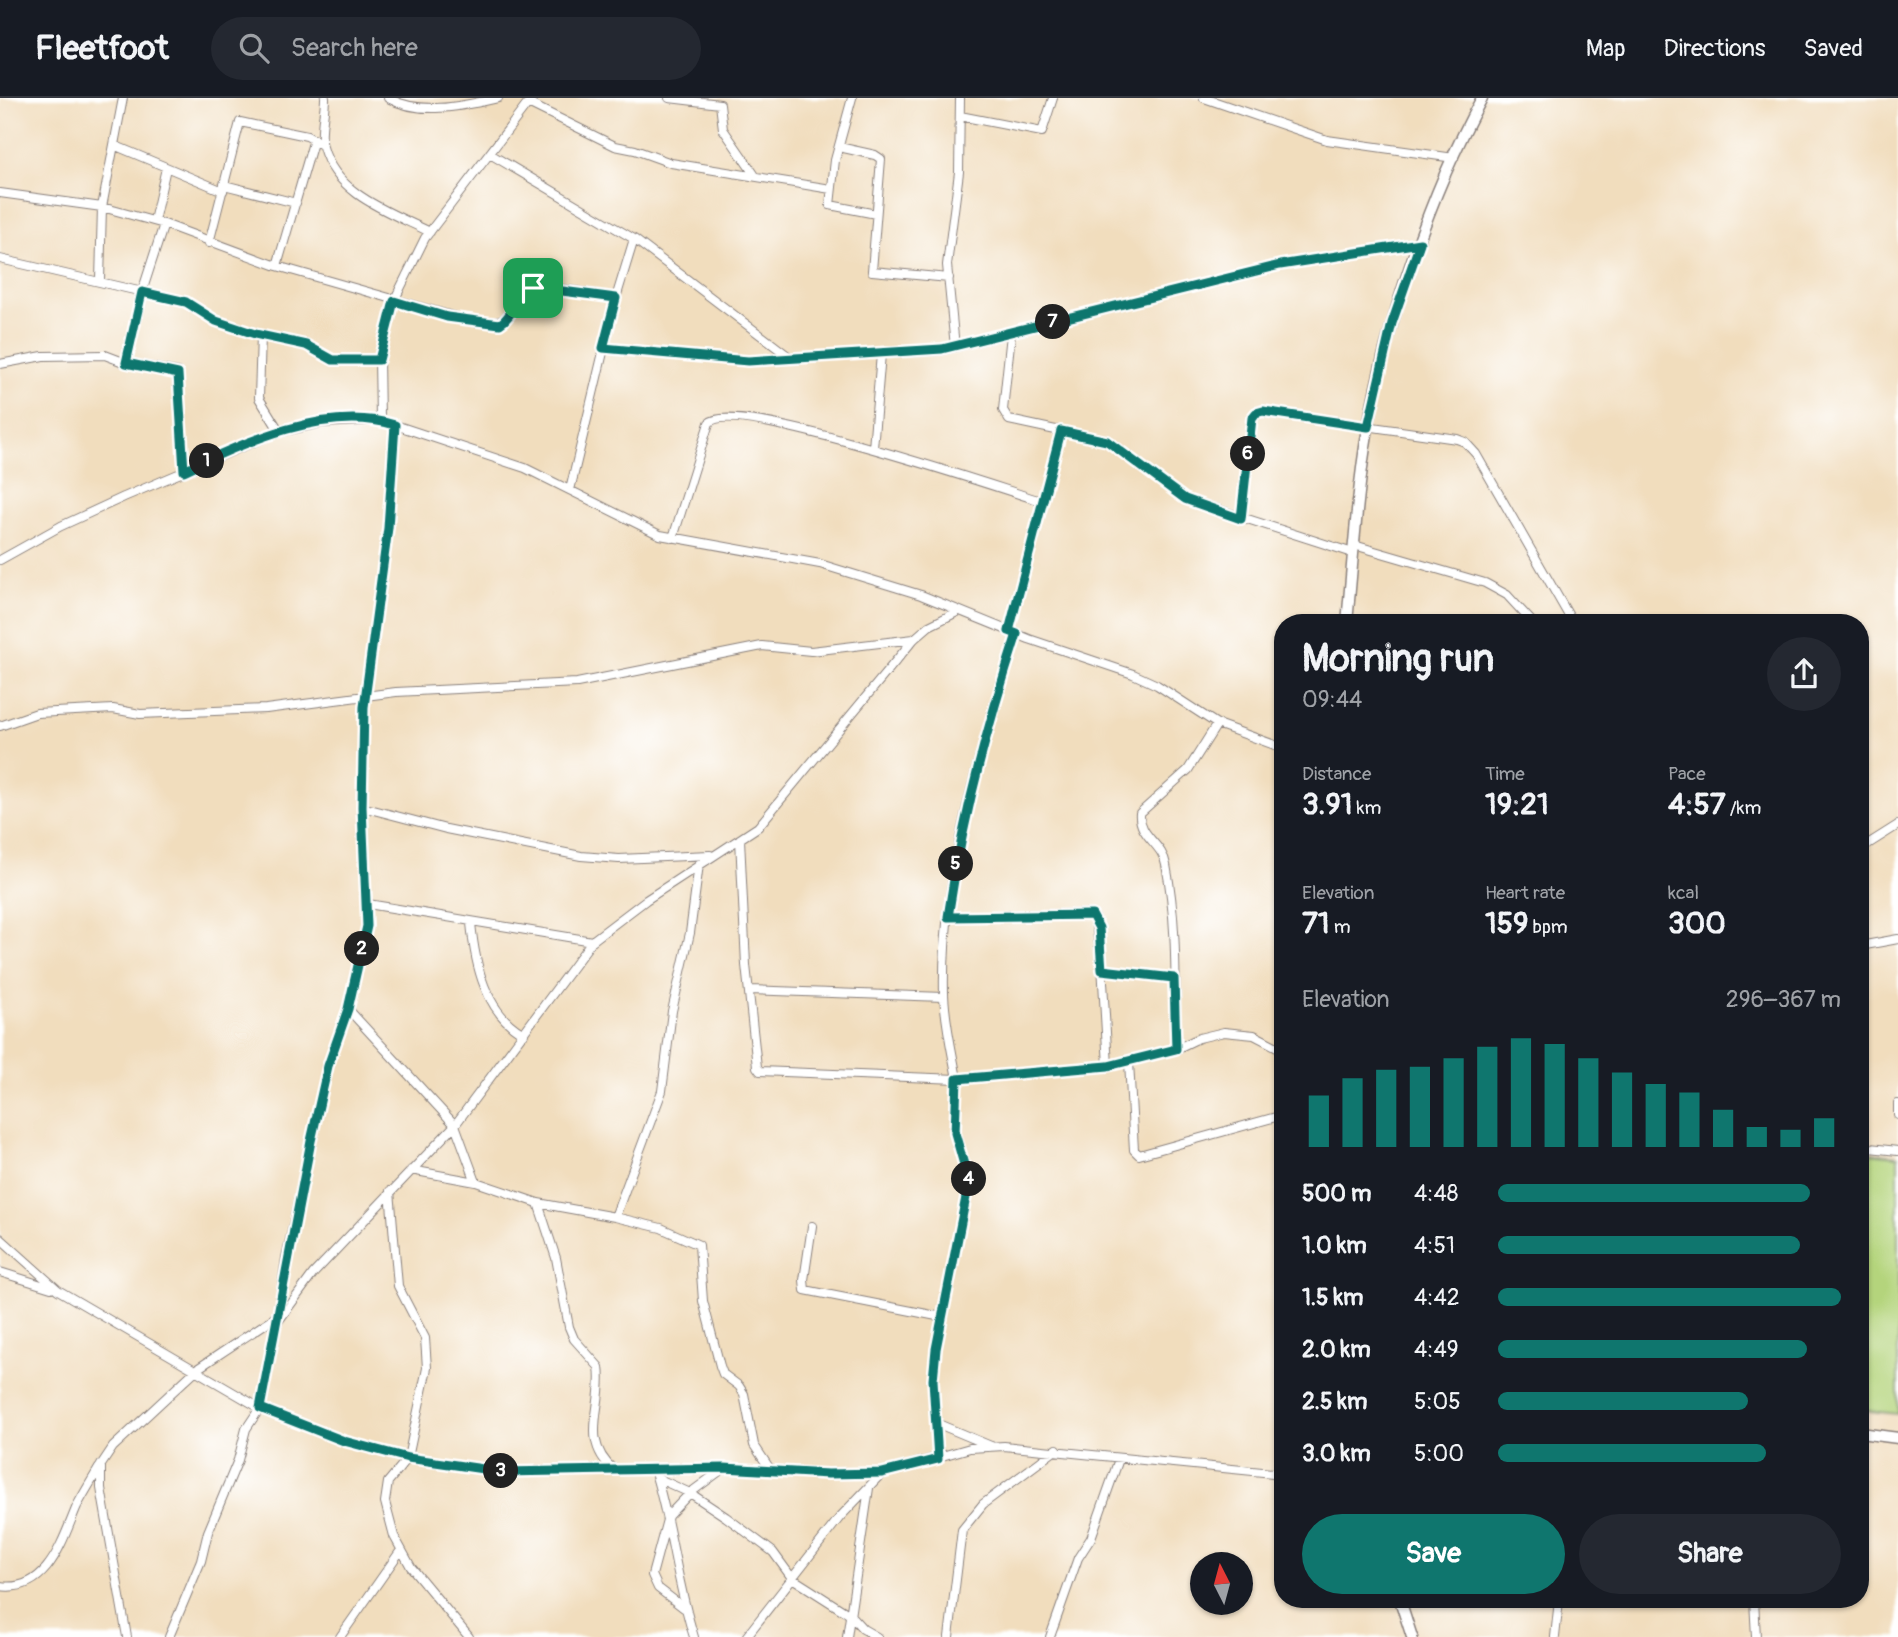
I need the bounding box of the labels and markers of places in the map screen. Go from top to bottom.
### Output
pin [503,258,563,318]
pin: 7 [1036,304,1070,340]
pin: 6 [1230,436,1266,472]
pin: 1 [190,444,224,478]
pin: 5 [939,846,974,882]
pin: 2 [344,932,380,966]
pin: 4 [951,1162,986,1196]
pin: 3 [484,1454,518,1488]

